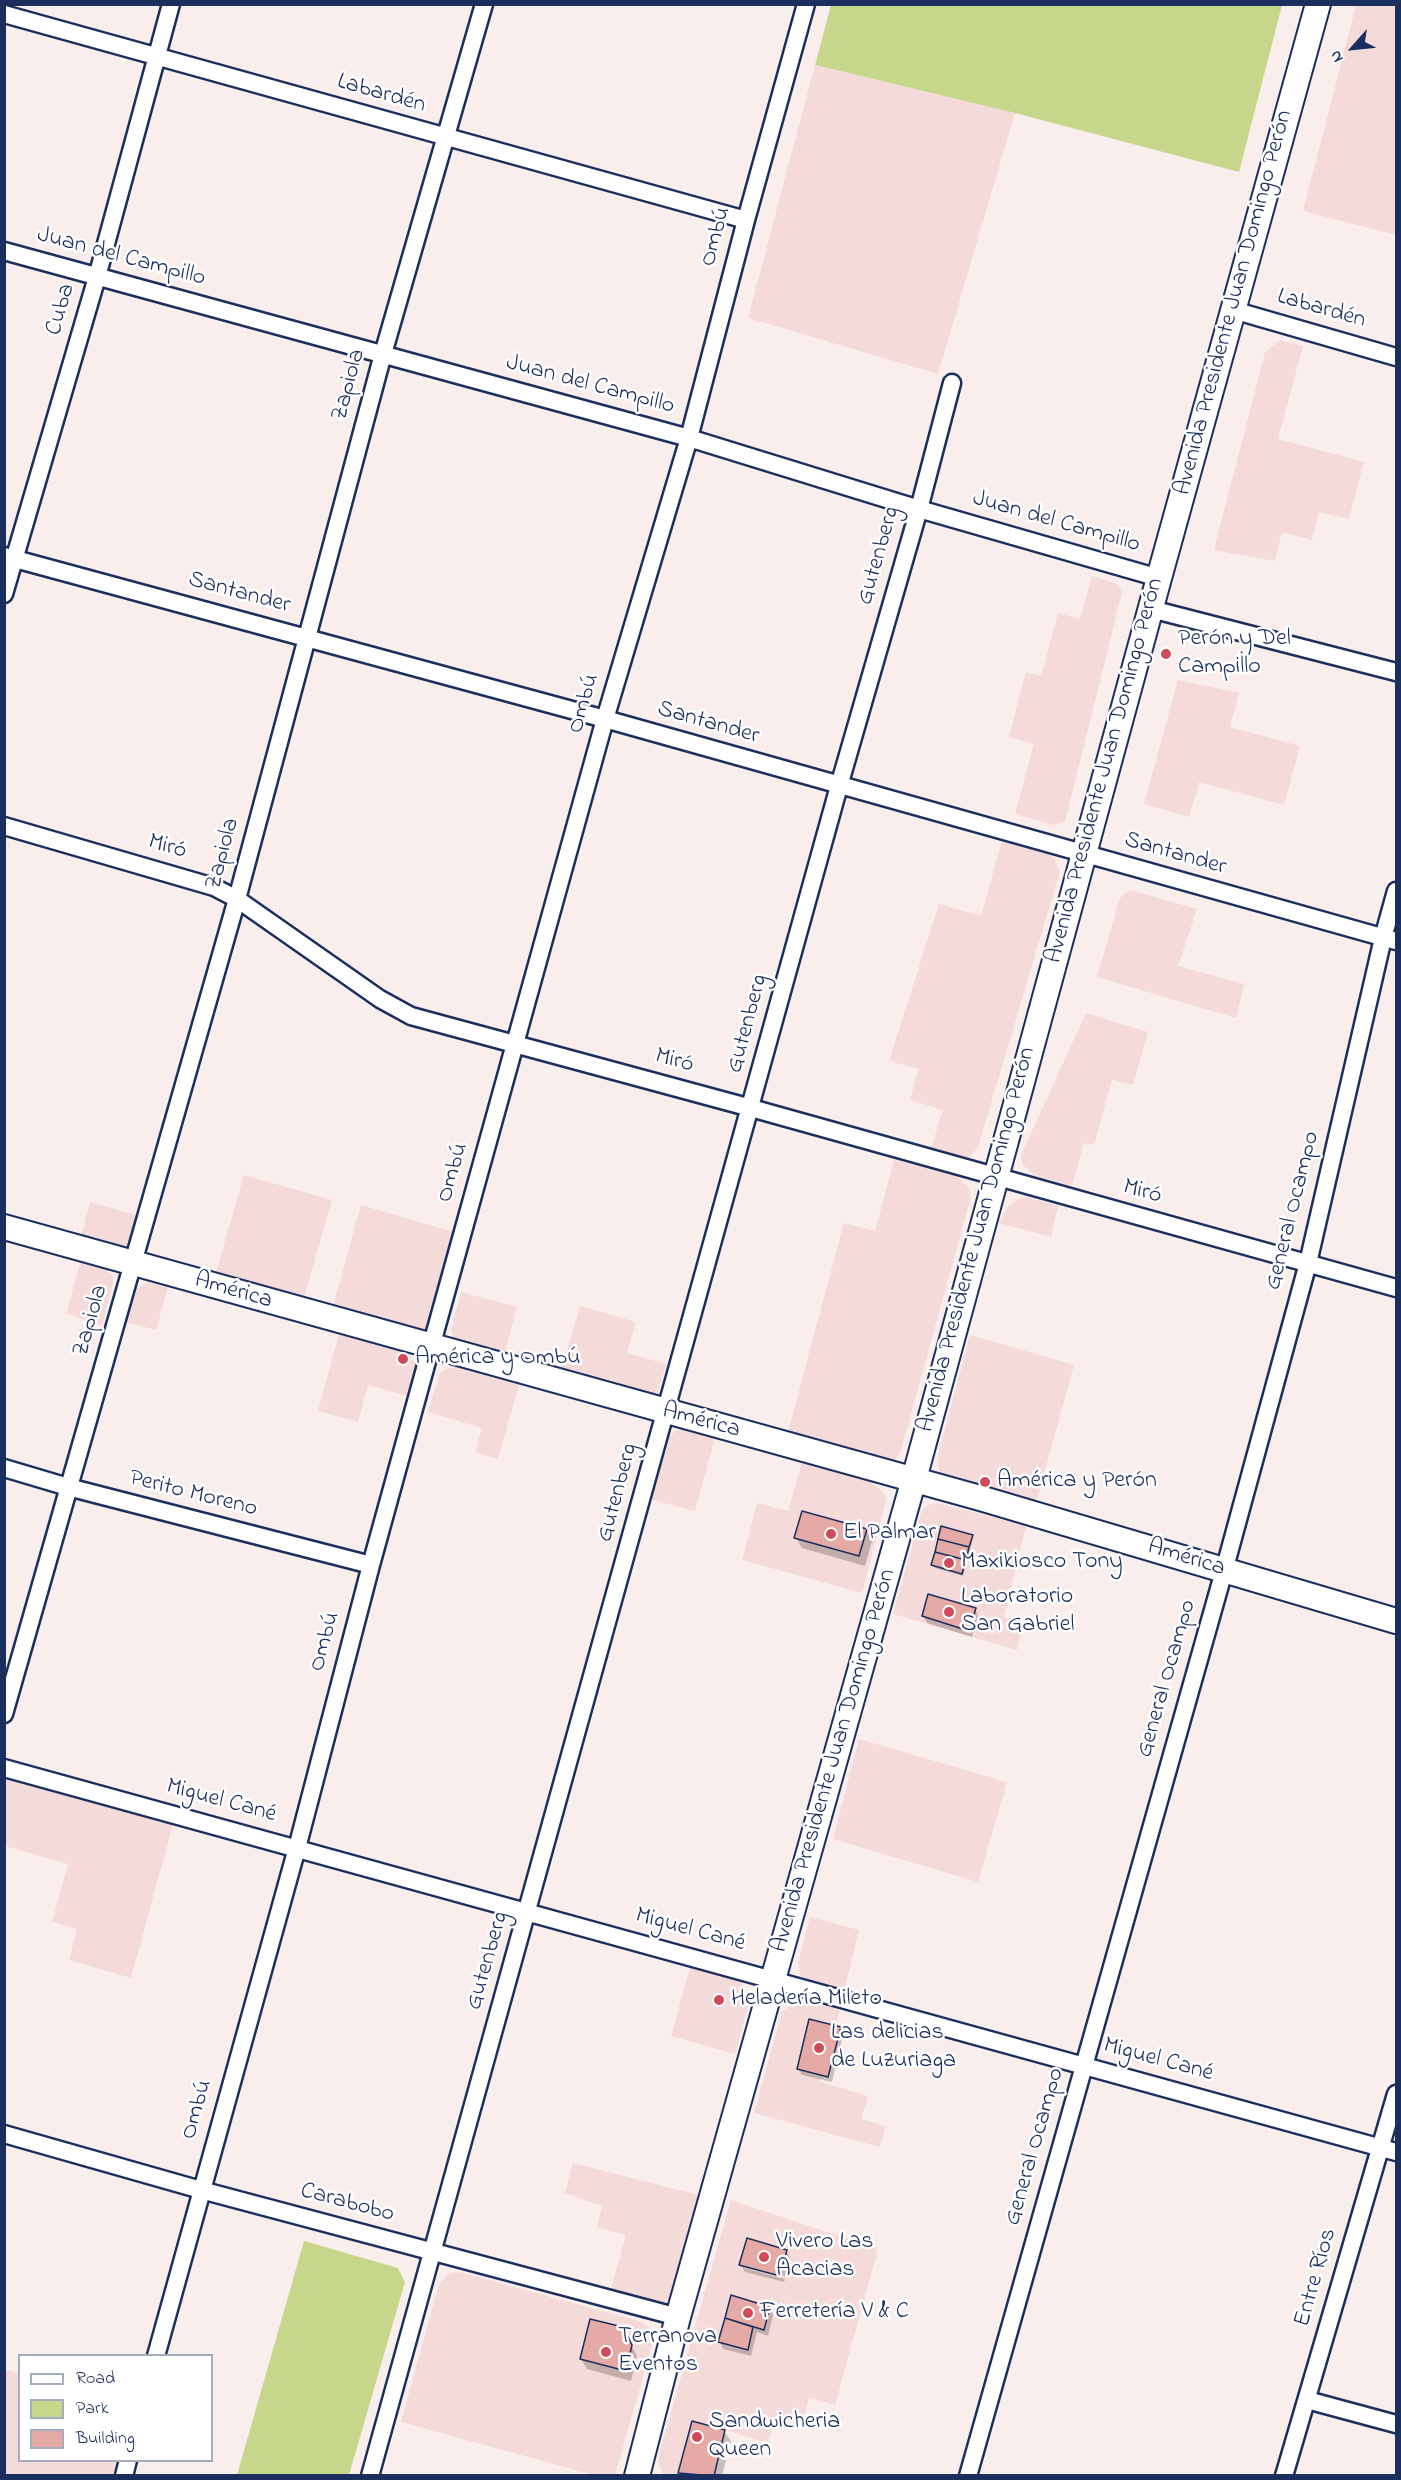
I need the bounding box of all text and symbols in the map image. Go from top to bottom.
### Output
north arrow [1323,18,1383,78]
text: N [1324,46,1350,66]
street label: Labardén [333,69,429,121]
street label: Avenida Presidente Juan Domingo Perón [1170,107,1300,499]
street label: Ombú [695,204,739,270]
street label: Juan del Campillo [34,222,208,294]
street label: Cuba [41,281,83,339]
street label: Labardén [1273,284,1369,336]
street label: Zapiola [327,346,373,424]
street label: Juan del Campillo [503,350,677,422]
street label: Juan del Campillo [969,485,1143,561]
street label: Gutenberg [852,503,908,609]
street label: Santander [185,567,293,621]
street label: Avenida Presidente Juan Domingo Perón [1041,575,1171,967]
place label: Perón y Del Campillo [1178,626,1291,682]
marker: Perón y Del Campillo [1159,647,1173,661]
street label: Ombú [563,671,607,737]
street label: Santander [654,696,762,752]
street label: Zapiola [201,815,247,893]
street label: Santander [1121,827,1229,883]
street label: Miró [144,829,190,867]
street label: Gutenberg [722,971,776,1077]
street label: Miró [652,1043,696,1081]
street label: Avenida Presidente Juan Domingo Perón [913,1044,1043,1436]
street label: General Ocampo [1260,1129,1328,1293]
street label: Ombú [432,1140,476,1206]
street label: Miró [1120,1174,1164,1212]
street label: América [191,1267,275,1317]
street label: Zapiola [68,1282,116,1360]
place label: América y Ombú [415,1345,581,1373]
marker: América y Ombú [396,1352,410,1366]
street label: América [659,1398,743,1446]
street label: Gutenberg [592,1440,646,1546]
street label: Perito Moreno [126,1465,260,1525]
place label: América y Perón [997,1468,1157,1496]
marker: América y Perón [978,1475,992,1489]
place label: El Palmar [843,1520,936,1548]
marker: El Palmar [824,1527,838,1541]
street label: América [1144,1534,1228,1584]
place label: Maxikiosco Tony [961,1549,1123,1577]
marker: Maxikiosco Tony [942,1556,956,1570]
street label: Avenida Presidente Juan Domingo Perón [766,1566,904,1956]
place label: Laboratorio San Gabriel [961,1584,1074,1640]
street label: General Ocampo [1132,1597,1204,1761]
marker: Laboratorio San Gabriel [942,1605,956,1619]
street label: Ombú [304,1609,348,1675]
street label: Miguel Cané [163,1773,279,1831]
street label: Miguel Cané [632,1902,748,1960]
street label: Gutenberg [461,1908,517,2014]
place label: Heladería Mileto [731,1986,882,2014]
marker: Heladería Mileto [712,1993,726,2007]
place label: Las delicias de Luzuriaga [831,2020,956,2076]
street label: Miguel Cané [1100,2032,1216,2090]
marker: Las delicias de Luzuriaga [812,2041,826,2055]
street label: General Ocampo [1000,2065,1072,2229]
street label: Ombú [176,2077,220,2143]
street label: Carabobo [297,2178,397,2230]
street label: Entre Ríos [1289,2226,1345,2330]
place label: Vivero Las Acacias [776,2229,874,2285]
marker: Vivero Las Acacias [757,2250,771,2264]
place label: Ferretería V & C [760,2299,909,2327]
marker: Ferretería V & C [741,2306,755,2320]
place label: Terranova Eventos [618,2324,717,2380]
marker: Terranova Eventos [599,2345,613,2359]
legend [18,2354,213,2462]
text: Road [76,2366,115,2392]
text: Park [76,2396,109,2422]
place label: Sandwicheria Queen [709,2409,840,2465]
text: Building [76,2426,135,2452]
marker: Sandwicheria Queen [690,2430,704,2444]

